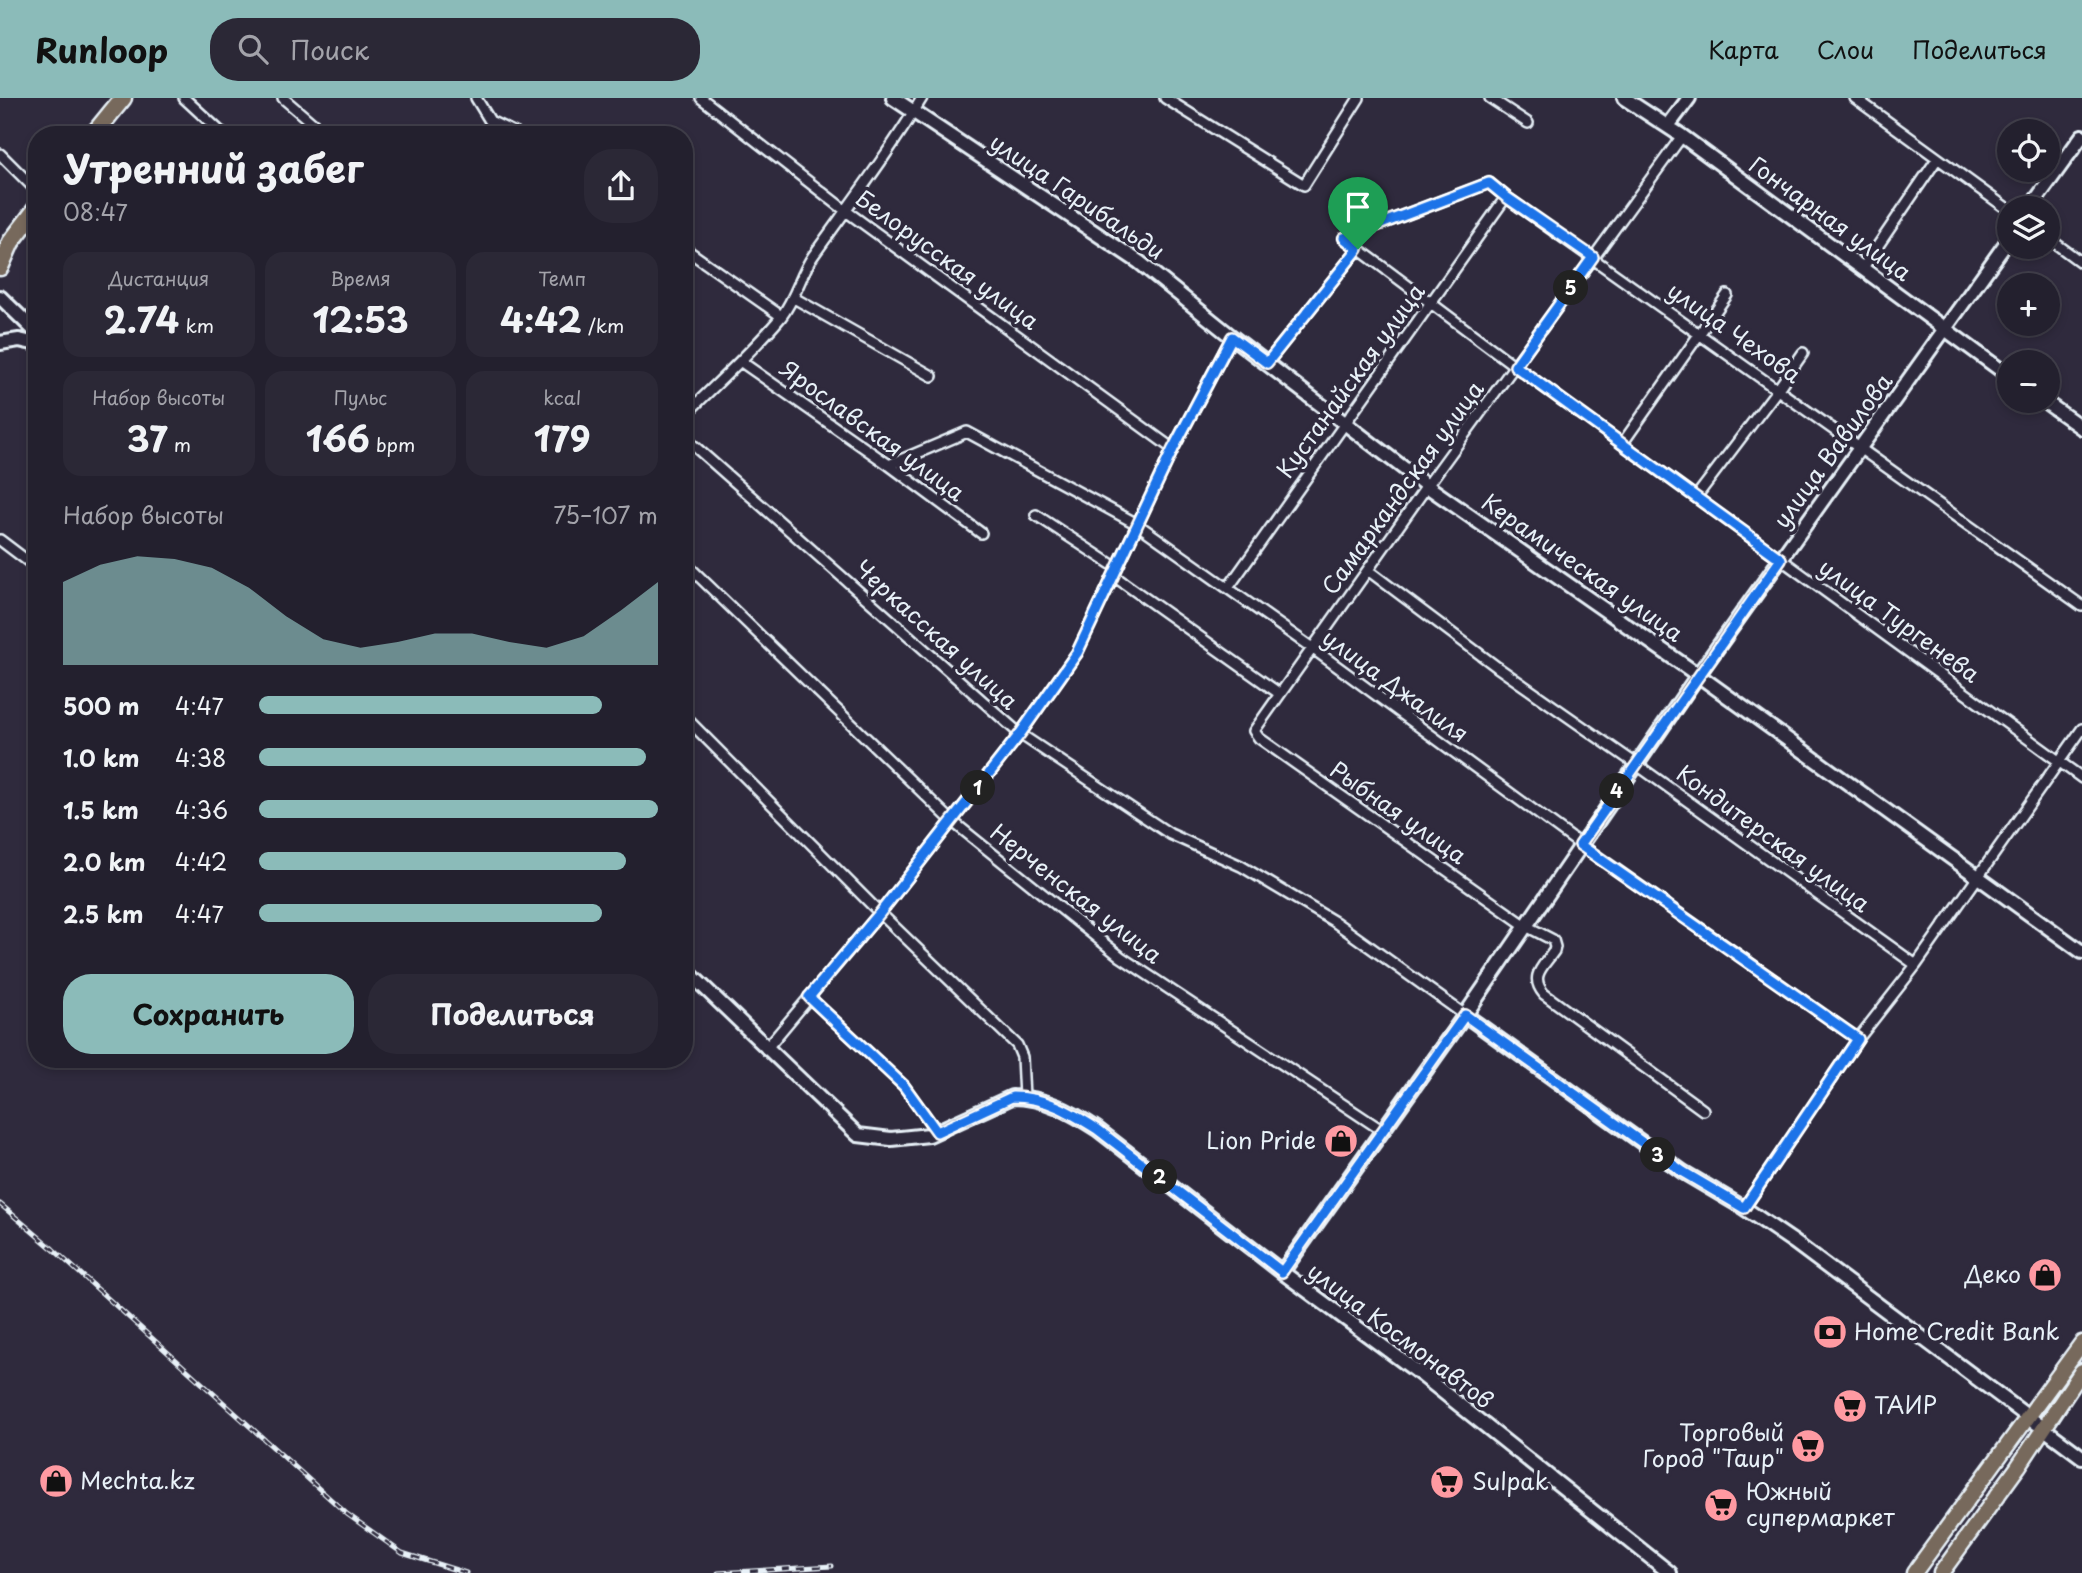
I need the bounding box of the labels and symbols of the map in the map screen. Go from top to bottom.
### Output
street label: улица Гарибальди [983,124,1172,267]
street label: Гончарная улица [1742,147,1920,289]
pin [1328,177,1388,249]
street label: Белорусская улица [849,180,1047,338]
pin: 5 [1554,270,1588,306]
street label: улица Чехова [1661,273,1810,391]
street label: Кустанайская улица [1267,275,1433,485]
street label: Ярославская улица [772,350,973,509]
street label: улица Вавилова [1764,365,1900,535]
street label: Самаркандская улица [1312,372,1492,601]
street label: Керамическая улица [1475,484,1691,650]
street label: улица Тургенева [1812,549,1988,691]
street label: Черкасская улица [847,551,1027,717]
street label: улица Джалиля [1315,620,1476,750]
street label: Рыбная улица [1323,752,1475,872]
street label: Кондитерская улица [1670,755,1878,920]
pin: 1 [960,770,996,806]
pin: 4 [1600,774,1634,808]
street label: Нерченская улица [983,814,1171,972]
place label: Lion Pride [1206,1122,1316,1157]
shop icon: Lion Pride [1322,1122,1360,1160]
pin: 3 [1640,1138,1676,1172]
pin: 2 [1142,1160,1178,1194]
street label: улица Космонавтов [1301,1253,1501,1416]
place label: Деко [1964,1256,2021,1291]
shop icon: Деко [2026,1256,2064,1294]
bank icon: Home Credit Bank [1811,1313,1849,1351]
place label: Home Credit Bank [1854,1313,2060,1348]
supermarket icon: ТАИР [1831,1387,1869,1425]
place label: ТАИР [1874,1387,1937,1422]
place label: Торговый Город "Таир" [1643,1414,1784,1475]
supermarket icon: Торговый Город "Таир" [1789,1427,1827,1465]
shop icon: Mechta.kz [37,1462,75,1500]
place label: Mechta.kz [80,1462,195,1497]
supermarket icon: Sulpak [1428,1463,1466,1501]
place label: Sulpak [1472,1463,1549,1498]
place label: Южный супермаркет [1746,1473,1896,1534]
supermarket icon: Южный супермаркет [1702,1486,1740,1524]

